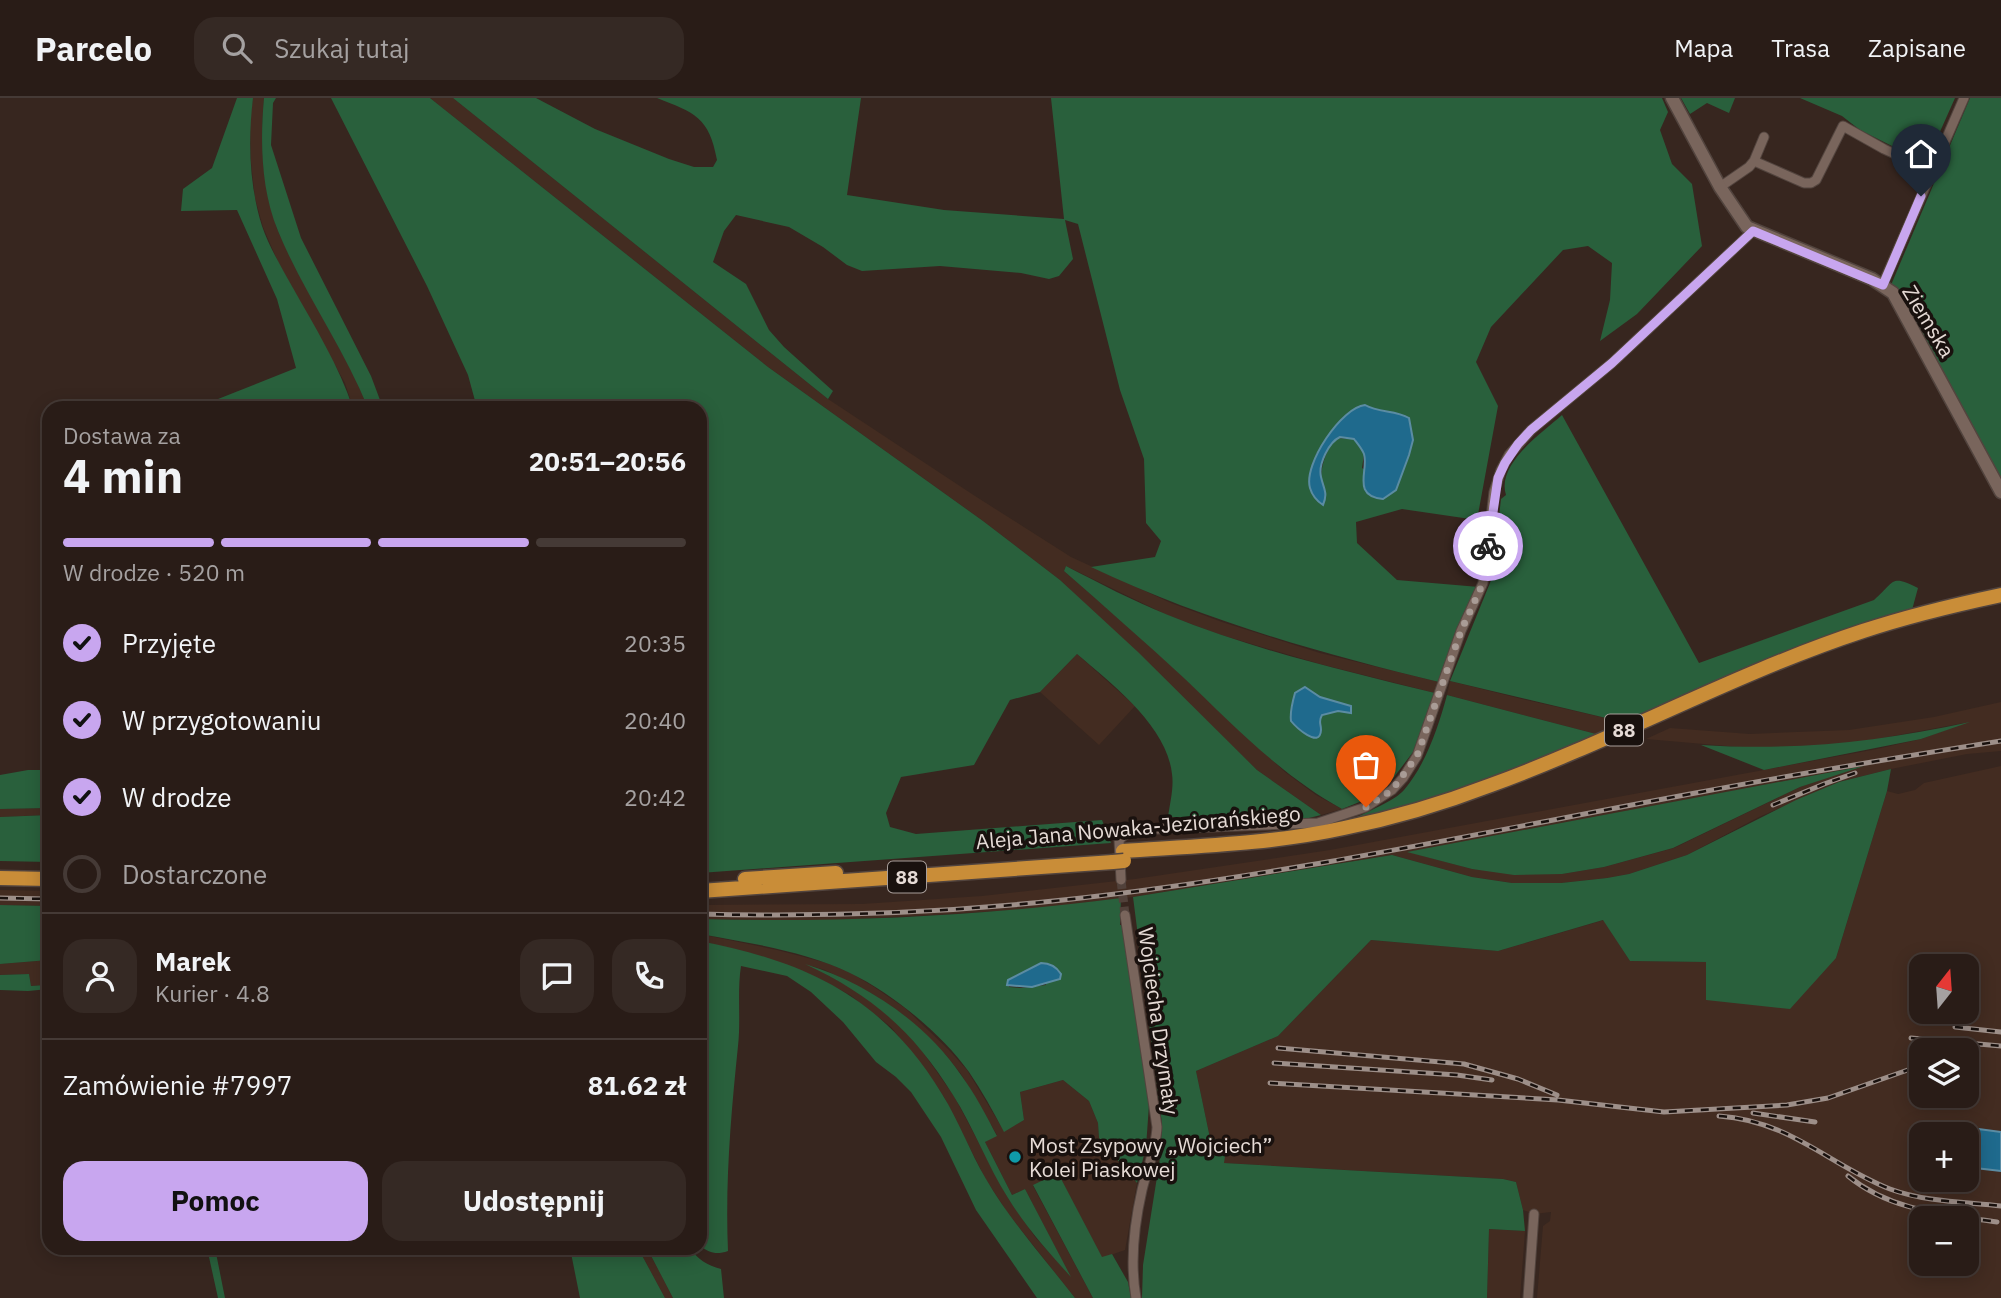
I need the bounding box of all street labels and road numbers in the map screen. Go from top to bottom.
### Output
street label: Ziemska [1896,280,1962,362]
road number: 88 [1605,715,1643,746]
street label: Aleja Jana Nowaka-Jeziorańskiego [974,799,1302,855]
road number: 88 [888,862,926,892]
street label: Wojciecha Drzymały [1132,925,1186,1117]

